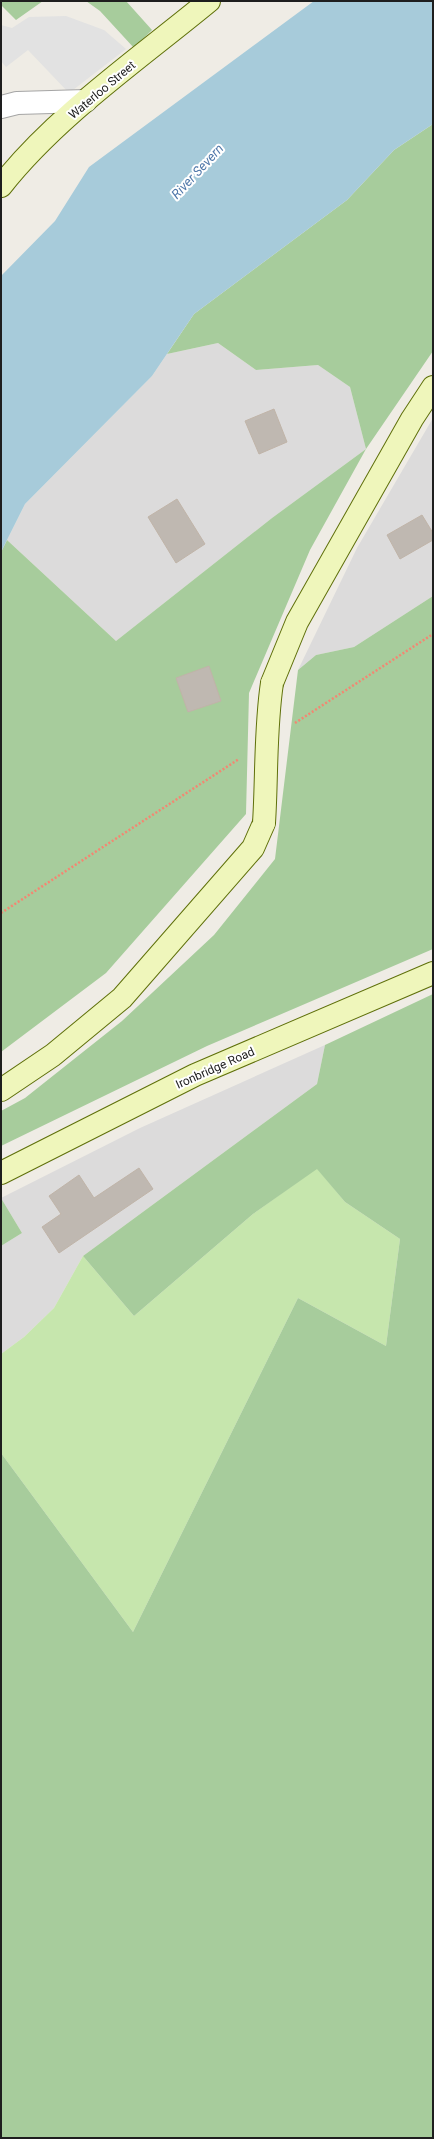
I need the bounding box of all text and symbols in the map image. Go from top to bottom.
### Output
street label: Waterloo Street [66,58,138,122]
water label: River Severn [168,141,226,202]
street label: Ironbridge Road [173,1044,257,1092]

